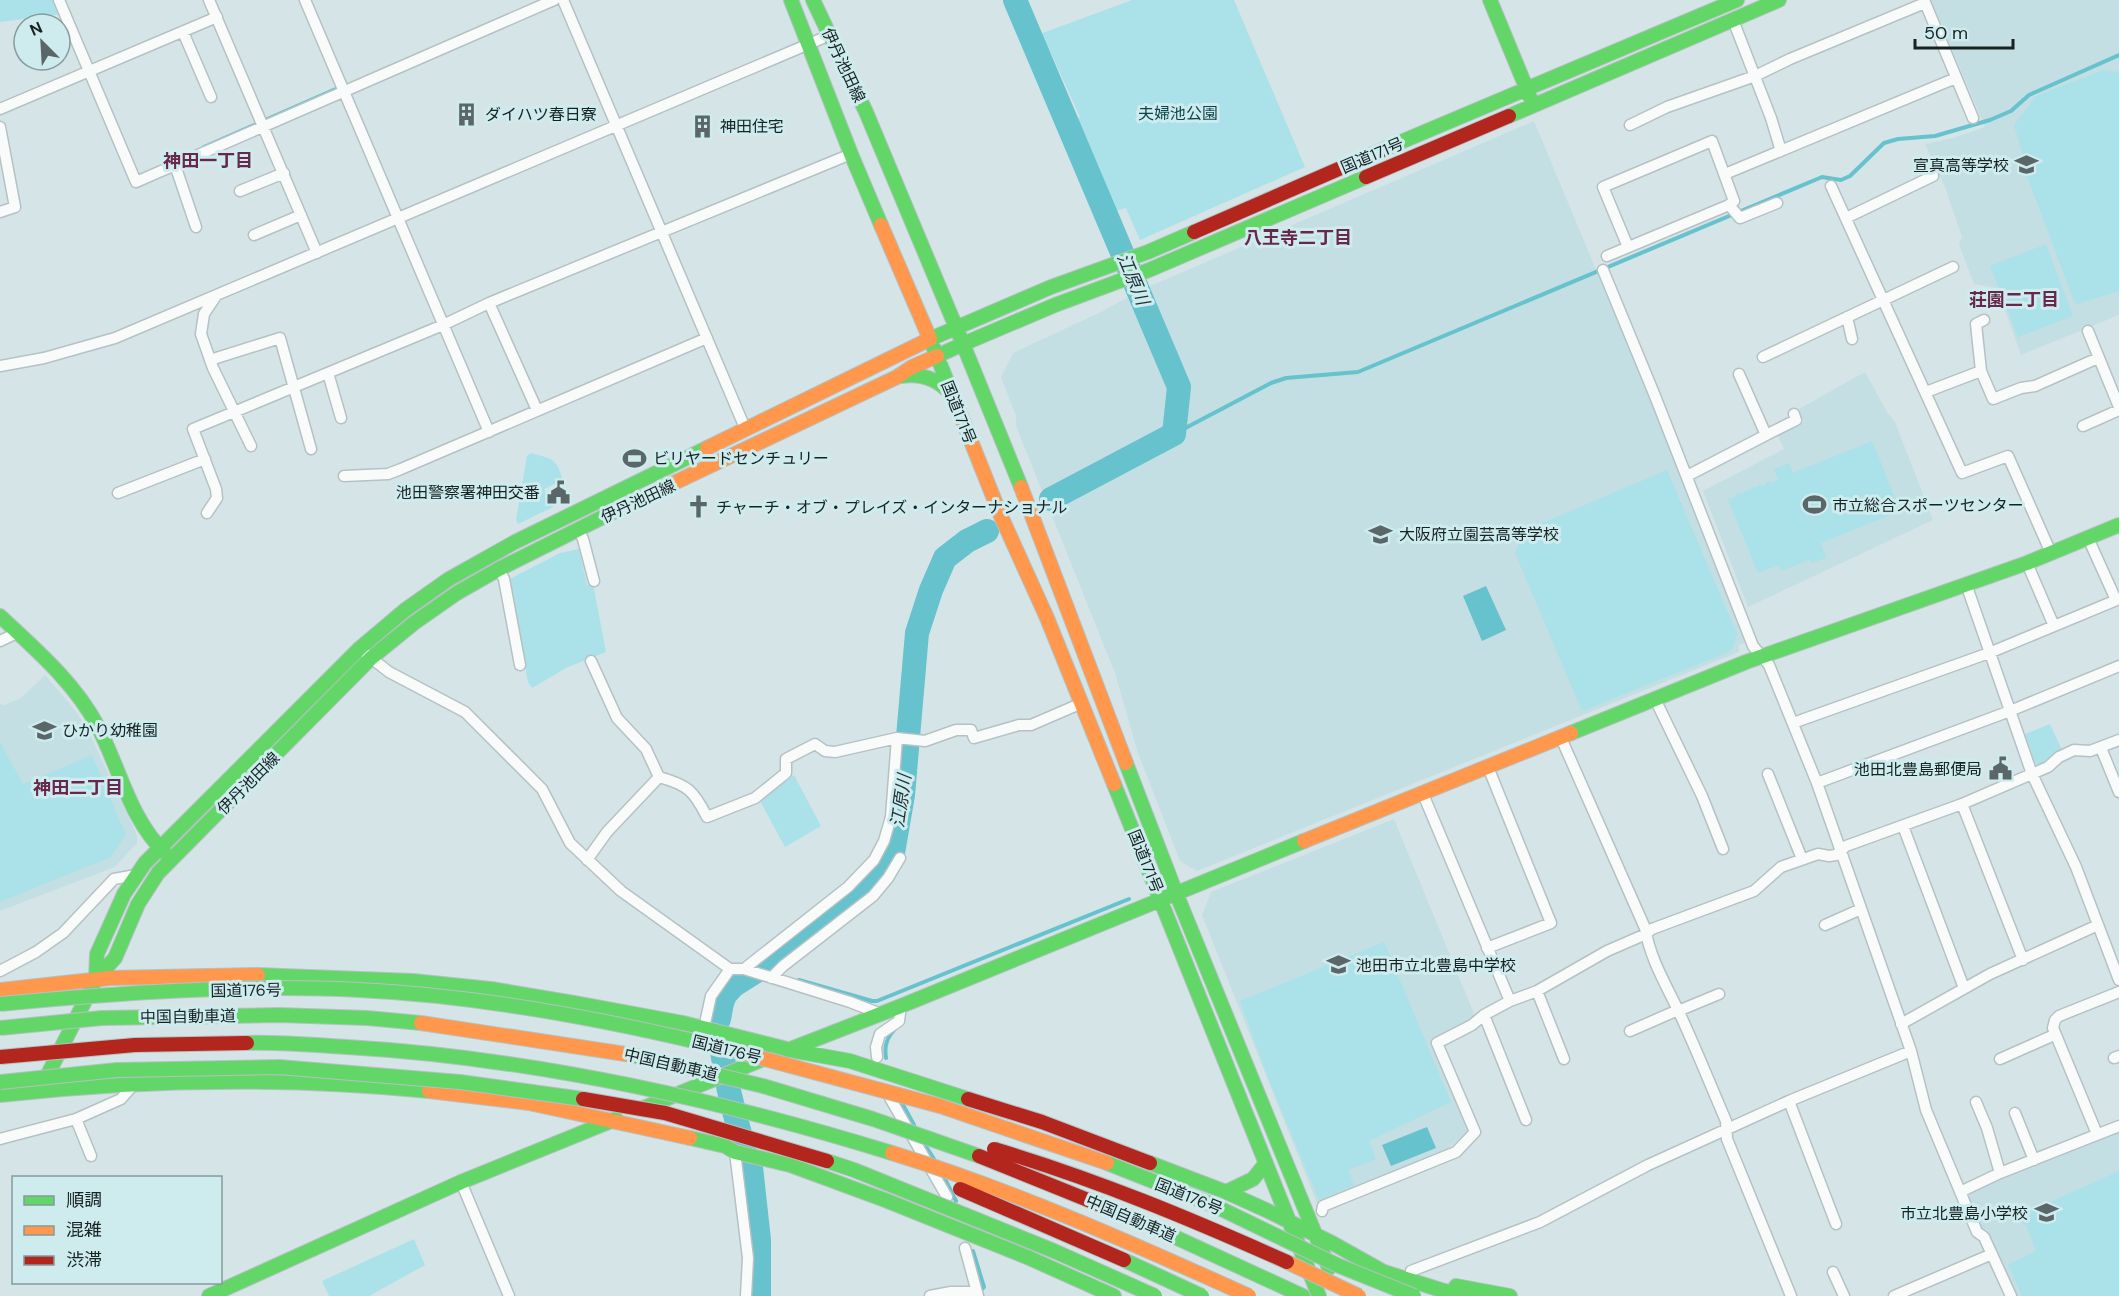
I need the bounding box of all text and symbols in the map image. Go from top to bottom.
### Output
north arrow [12,12,72,72]
scale bar [1915,12,2012,50]
text: N [27,17,46,41]
text: 50 m [1924,21,1968,45]
street label: 伊丹池田線 [817,25,870,106]
building icon: ダイハツ春日寮 [454,101,480,127]
park label: 夫婦池公園 [1138,103,1218,124]
place label: ダイハツ春日寮 [485,104,597,125]
building icon: 神田住宅 [689,113,715,139]
place label: 神田住宅 [720,116,784,137]
street label: 国道171号 [1337,133,1407,178]
district label: 神田一丁目 [163,149,253,173]
school or university icon: 宣真高等学校 [2014,152,2040,178]
place label: 宣真高等学校 [1913,155,2009,176]
district label: 八王寺二丁目 [1244,226,1352,250]
water label: 江原川 [1111,249,1155,310]
district label: 荘園二丁目 [1969,288,2059,312]
street label: 国道171号 [936,377,981,447]
sports icon: ビリヤードセンチュリー [622,445,648,471]
place label: ビリヤードセンチュリー [653,448,829,469]
street label: 伊丹池田線 [598,475,679,528]
public building icon: 池田警察署神田交番 [545,479,571,505]
place label: 池田警察署神田交番 [396,482,540,503]
sports icon: 市立総合スポーツセンター [1801,492,1827,518]
church icon: チャーチ・オブ・プレイズ・インターナショナル [685,494,711,520]
place label: 市立総合スポーツセンター [1832,495,2024,516]
place label: チャーチ・オブ・プレイズ・インターナショナル [716,497,1067,518]
school or university icon: 大阪府立園芸高等学校 [1368,521,1394,547]
place label: 大阪府立園芸高等学校 [1399,524,1559,545]
school or university icon: ひかり幼稚園 [31,717,57,743]
place label: ひかり幼稚園 [62,720,158,741]
street label: 伊丹池田線 [213,748,284,819]
public building icon: 池田北豊島郵便局 [1987,756,2013,782]
place label: 池田北豊島郵便局 [1854,759,1982,780]
water label: 江原川 [885,771,917,829]
district label: 神田二丁目 [33,776,123,800]
street label: 国道171号 [1123,826,1168,896]
school or university icon: 池田市立北豊島中学校 [1325,952,1351,978]
place label: 池田市立北豊島中学校 [1356,955,1516,976]
street label: 国道176号 [210,979,282,1002]
street label: 中国自動車道 [140,1005,236,1028]
street label: 国道176号 [690,1031,764,1068]
street label: 中国自動車道 [622,1043,720,1086]
street label: 国道176号 [1152,1173,1226,1220]
legend [12,1176,222,1284]
text: 順調 [66,1188,102,1212]
street label: 中国自動車道 [1083,1190,1179,1247]
school or university icon: 市立北豊島小学校 [2033,1200,2059,1226]
place label: 市立北豊島小学校 [1900,1203,2028,1224]
text: 混雑 [66,1218,102,1242]
text: 渋滞 [66,1248,102,1272]

